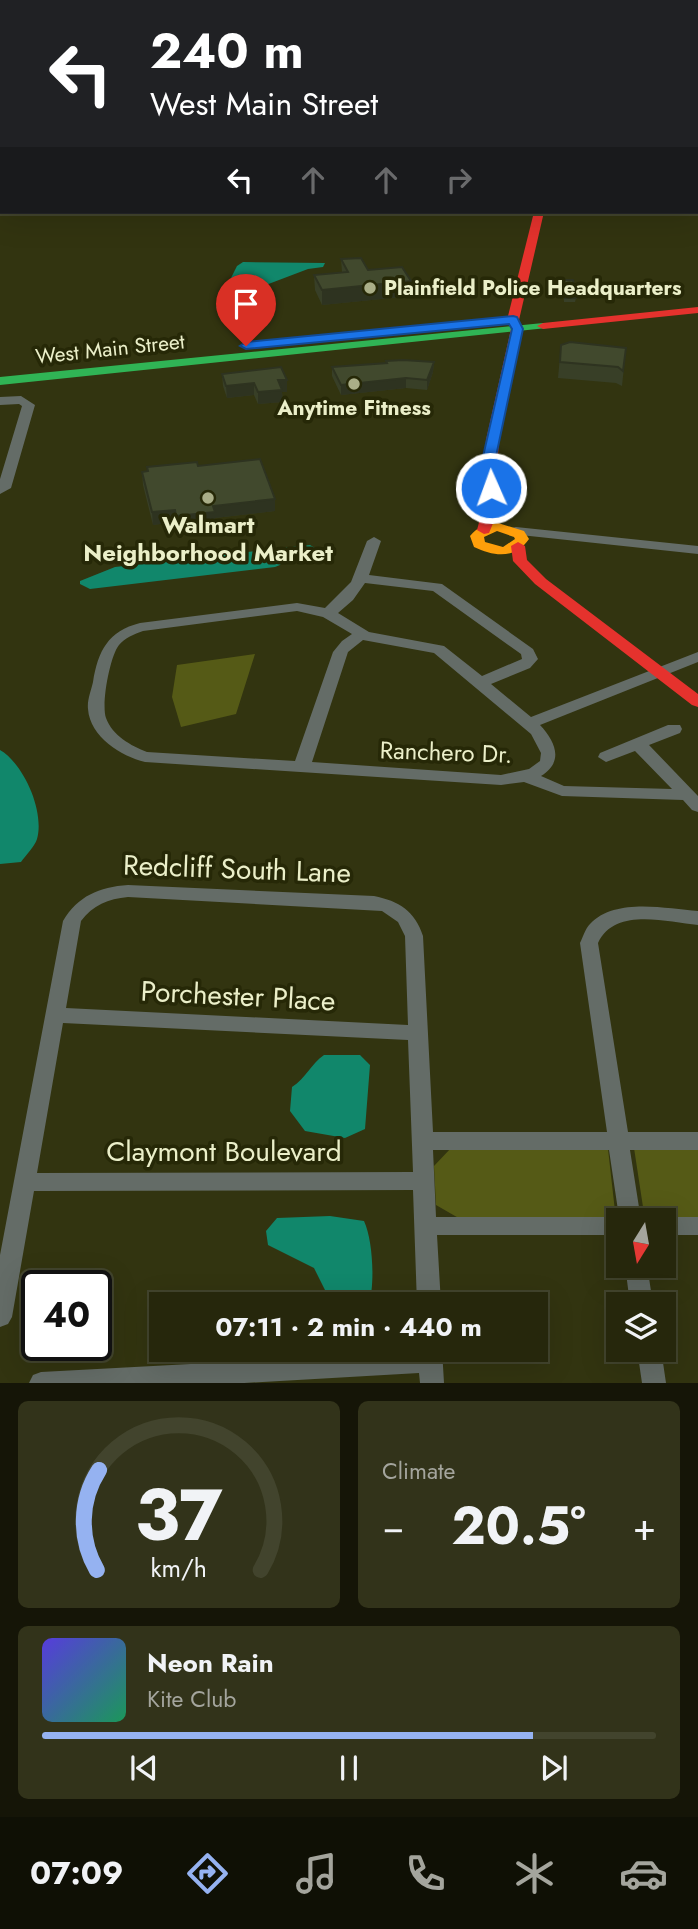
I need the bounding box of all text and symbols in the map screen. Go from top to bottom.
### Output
text: 240 m [150,16,304,86]
icon: left [35,28,126,119]
text: West Main Street [150,81,378,127]
icon: left [221,161,259,199]
icon: ahead [294,161,332,199]
icon: ahead [367,161,405,199]
icon: right [440,161,478,199]
place label: Plainfield Police Headquarters [384,273,682,303]
pin [216,274,276,346]
marker: Plainfield Police Headquarters [362,280,378,296]
icon: arrive [227,285,265,323]
street label: West Main Street [34,326,186,372]
marker: Anytime Fitness [346,376,362,392]
place label: Anytime Fitness [276,393,431,423]
position arrow [454,451,528,525]
marker: Walmart Neighborhood Market [200,490,216,506]
place label: Walmart Neighborhood Market [83,507,333,570]
street label: Ranchero Dr. [379,732,513,772]
street label: Redcliff South Lane [122,845,352,893]
street label: Porchester Place [140,970,336,1022]
street label: Claymont Boulevard [106,1131,342,1172]
north arrow [606,1208,676,1278]
map controls [606,1208,676,1362]
speed limit sign: 40 [21,1270,112,1361]
button: layers [606,1292,676,1362]
text: 07:11 · 2 min · 440 m [215,1308,482,1346]
text: Climate [382,1454,455,1488]
text: 37 [135,1463,223,1568]
text: 20.5° [451,1488,586,1564]
text: − [382,1499,404,1554]
text: + [633,1499,656,1554]
text: km/h [151,1550,207,1586]
text: Neon Rain [147,1644,274,1682]
text: Kite Club [147,1682,236,1716]
icon: previous [125,1749,163,1787]
icon: pause [330,1749,368,1787]
icon: next [535,1749,573,1787]
icon: directions [183,1849,232,1898]
icon: music [292,1849,341,1898]
icon: phone [401,1849,450,1898]
icon: climate [510,1849,559,1898]
icon: car [619,1849,668,1898]
text: 07:09 [30,1850,123,1896]

